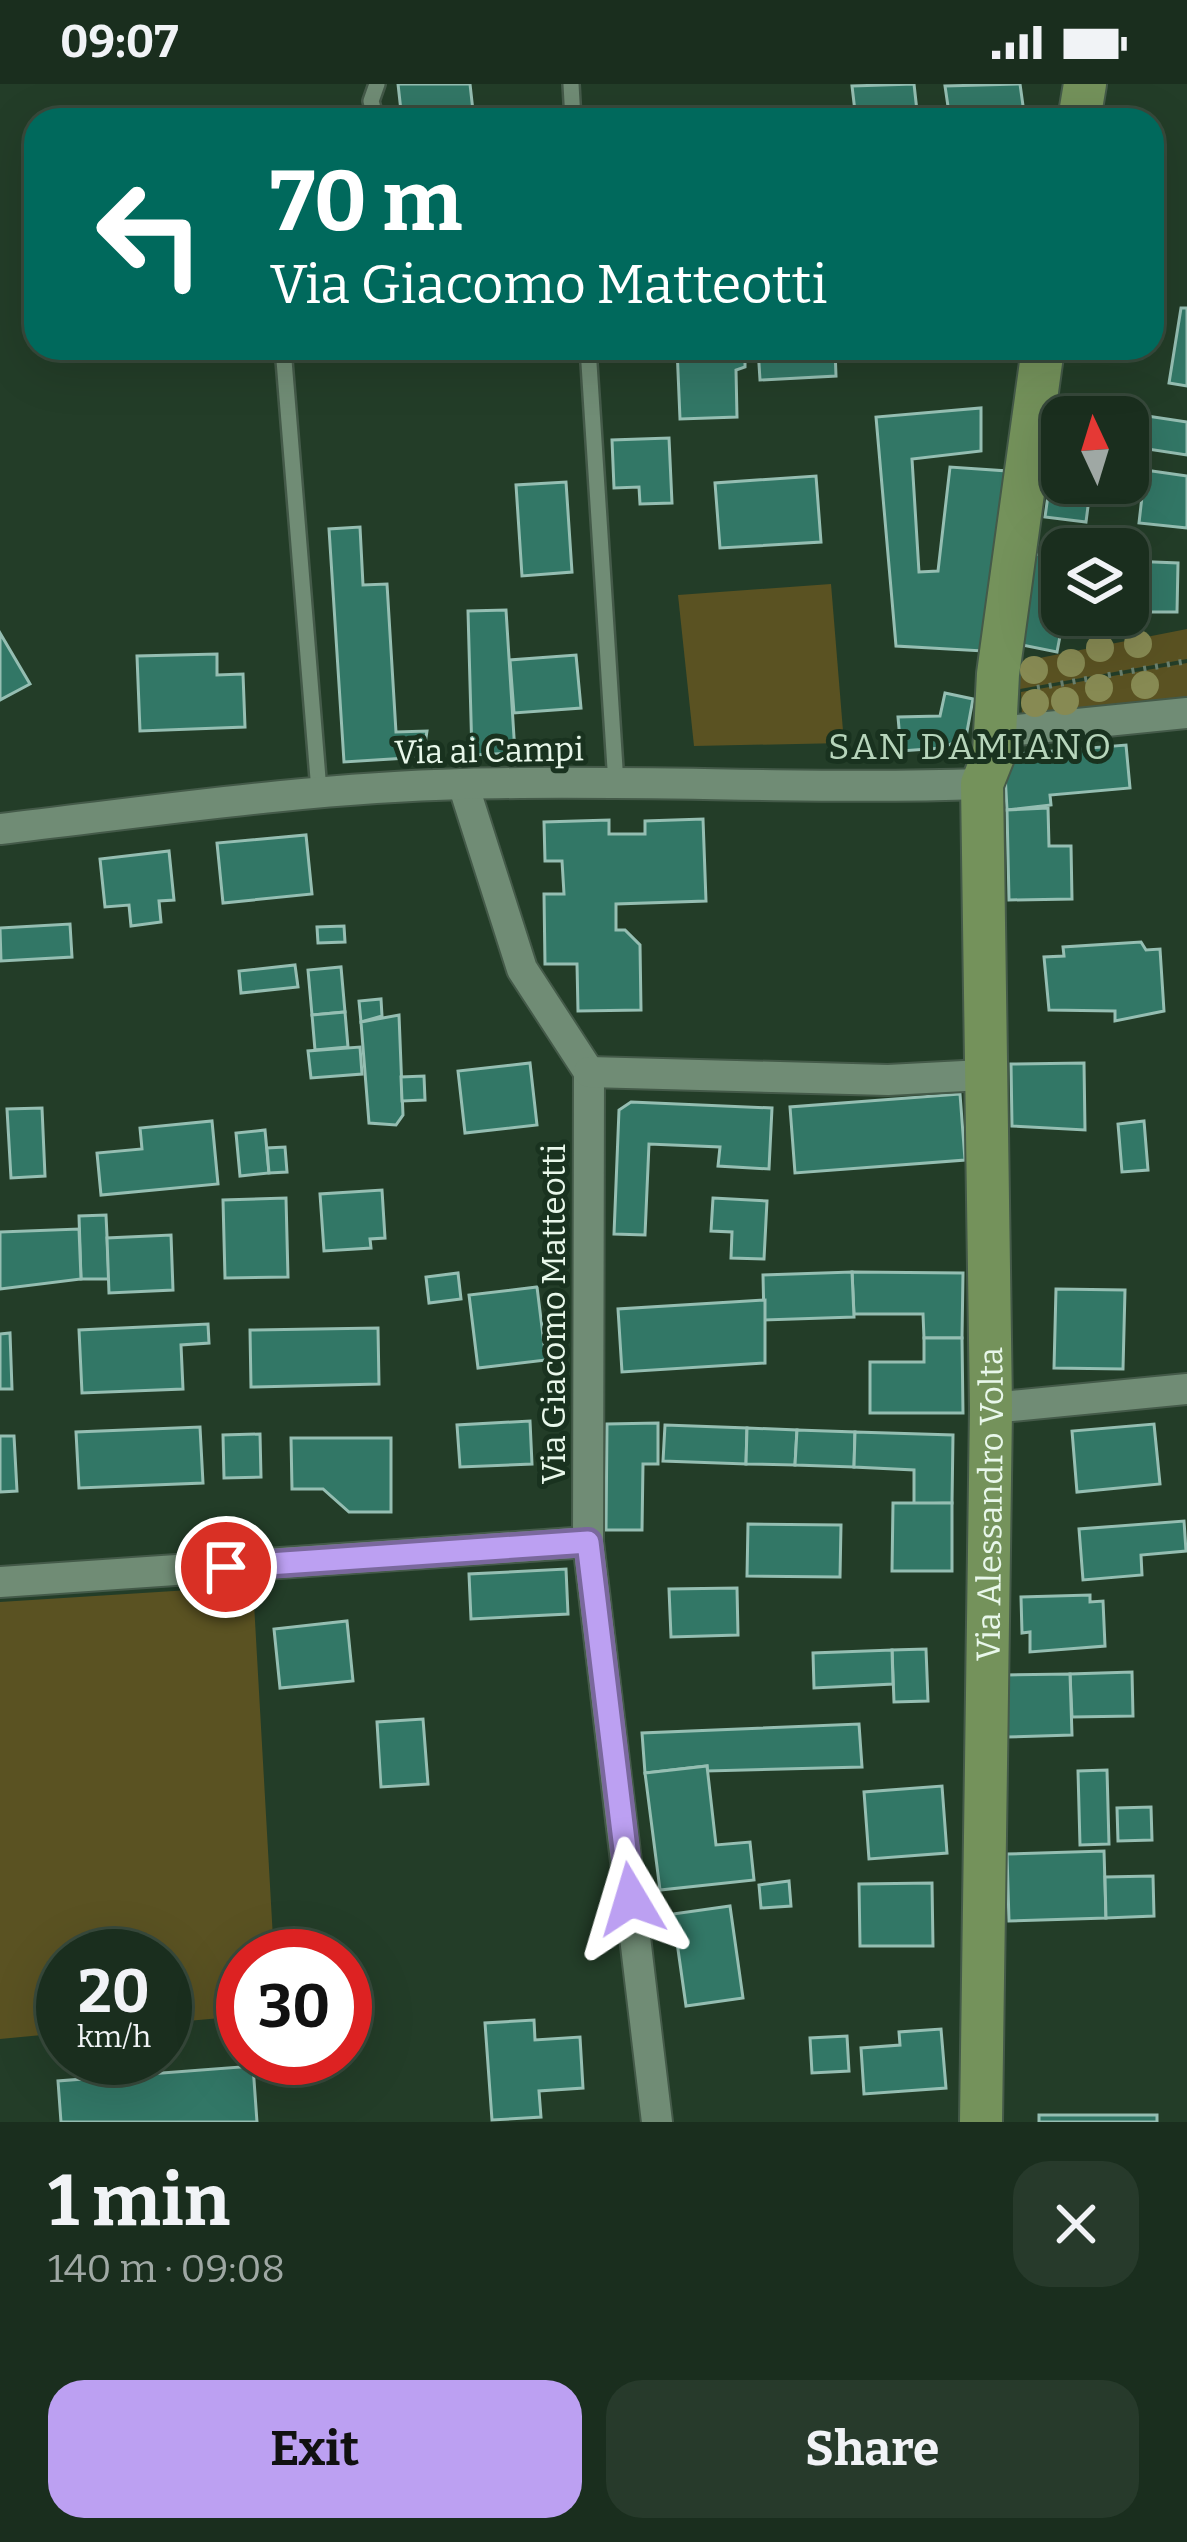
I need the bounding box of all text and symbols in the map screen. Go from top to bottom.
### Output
text: 09:07 [60,15,178,69]
text: 70 m [270,151,462,252]
icon: left [72,156,228,312]
text: Via Giacomo Matteotti [270,253,828,317]
north arrow [1041,396,1149,504]
map controls [1041,396,1149,636]
button: layers [1041,528,1149,636]
district label: SAN DAMIANO [828,725,1114,769]
street label: Via ai Campi [394,729,584,773]
street label: Via Giacomo Matteotti [534,1143,574,1484]
street label: Via Alessandro Volta [968,1347,1012,1661]
pin [175,1516,277,1618]
icon: arrive [193,1534,259,1600]
position arrow [568,1836,694,1962]
speed limit sign: 30 [216,1929,372,2085]
text: 20 [78,1956,150,2028]
text: km/h [77,2019,151,2055]
text: 1 min [48,2158,230,2244]
button: close [1013,2161,1139,2287]
text: 140 m · 09:08 [48,2246,285,2292]
button: Exit [48,2380,582,2518]
button: Share [606,2380,1139,2518]

